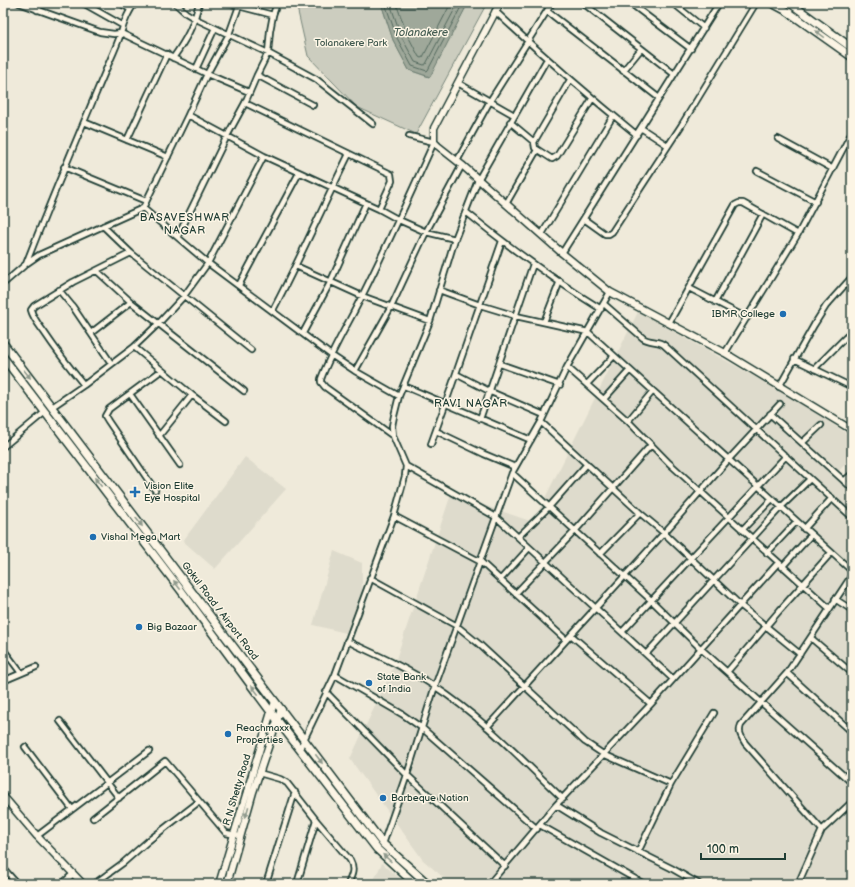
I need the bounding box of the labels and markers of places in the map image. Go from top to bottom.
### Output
place label: IBMR College [712,308,775,320]
marker: IBMR College [778,309,788,319]
place label: Vision Elite Eye Hospital [144,480,200,504]
marker: Vision Elite Eye Hospital [129,486,141,498]
place label: Vishal Mega Mart [101,531,180,543]
marker: Vishal Mega Mart [88,532,98,542]
place label: Big Bazaar [147,621,197,633]
marker: Big Bazaar [134,622,144,632]
place label: State Bank of India [377,671,426,695]
marker: State Bank of India [364,678,374,688]
place label: Reachmaxx Properties [236,722,289,746]
marker: Reachmaxx Properties [223,729,233,739]
place label: Barbeque Nation [391,792,469,804]
marker: Barbeque Nation [378,793,388,803]

